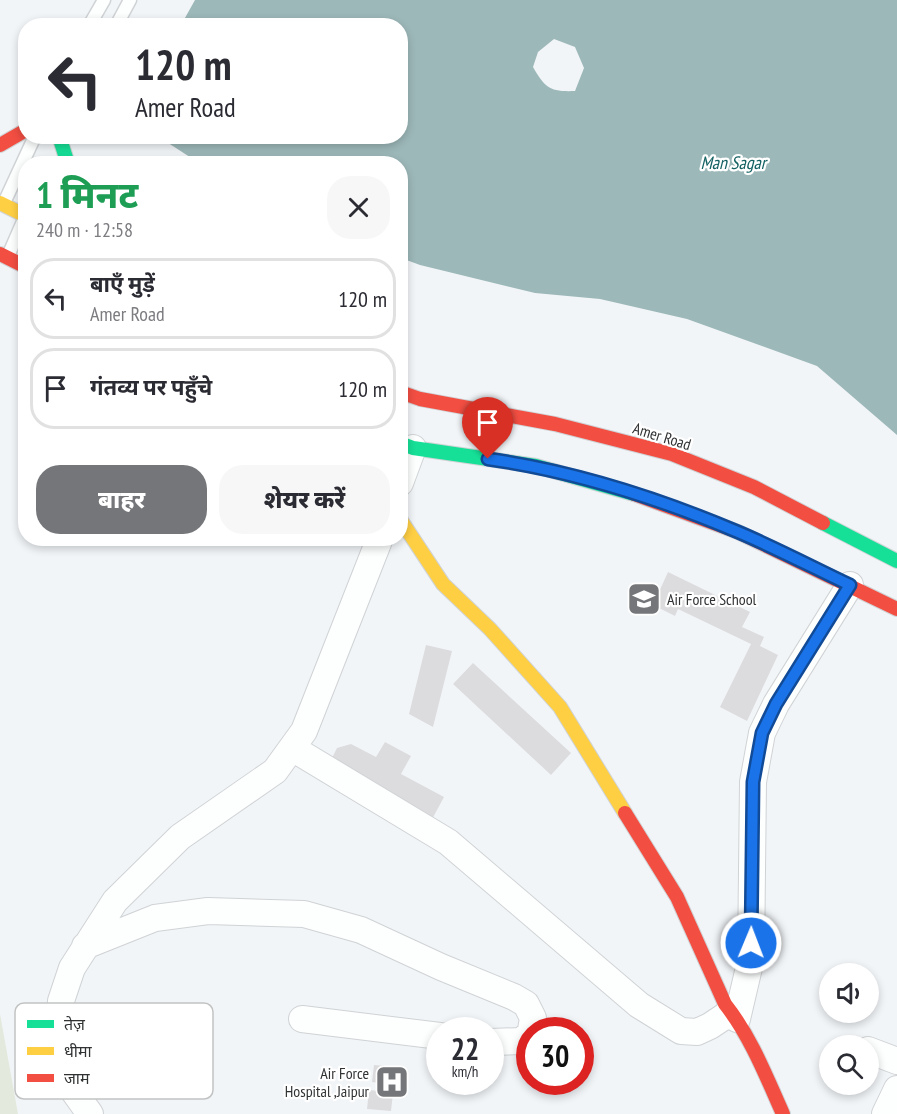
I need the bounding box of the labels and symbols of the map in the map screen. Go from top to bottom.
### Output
water label: Man Sagar [700,151,769,174]
pin [462,397,513,459]
street label: Amer Road [631,418,694,454]
school or university icon: Air Force School [626,581,662,617]
place label: Air Force School [667,589,757,609]
position arrow [719,911,783,975]
legend [15,1003,213,1099]
text: तेज़ [64,1014,86,1034]
speed limit sign: 30 [516,1017,594,1095]
text: धीमा [64,1041,93,1061]
place label: Air Force Hospital ,Jaipur [285,1063,370,1101]
hospital icon: Air Force Hospital ,Jaipur [374,1064,410,1100]
text: जाम [64,1068,90,1088]

